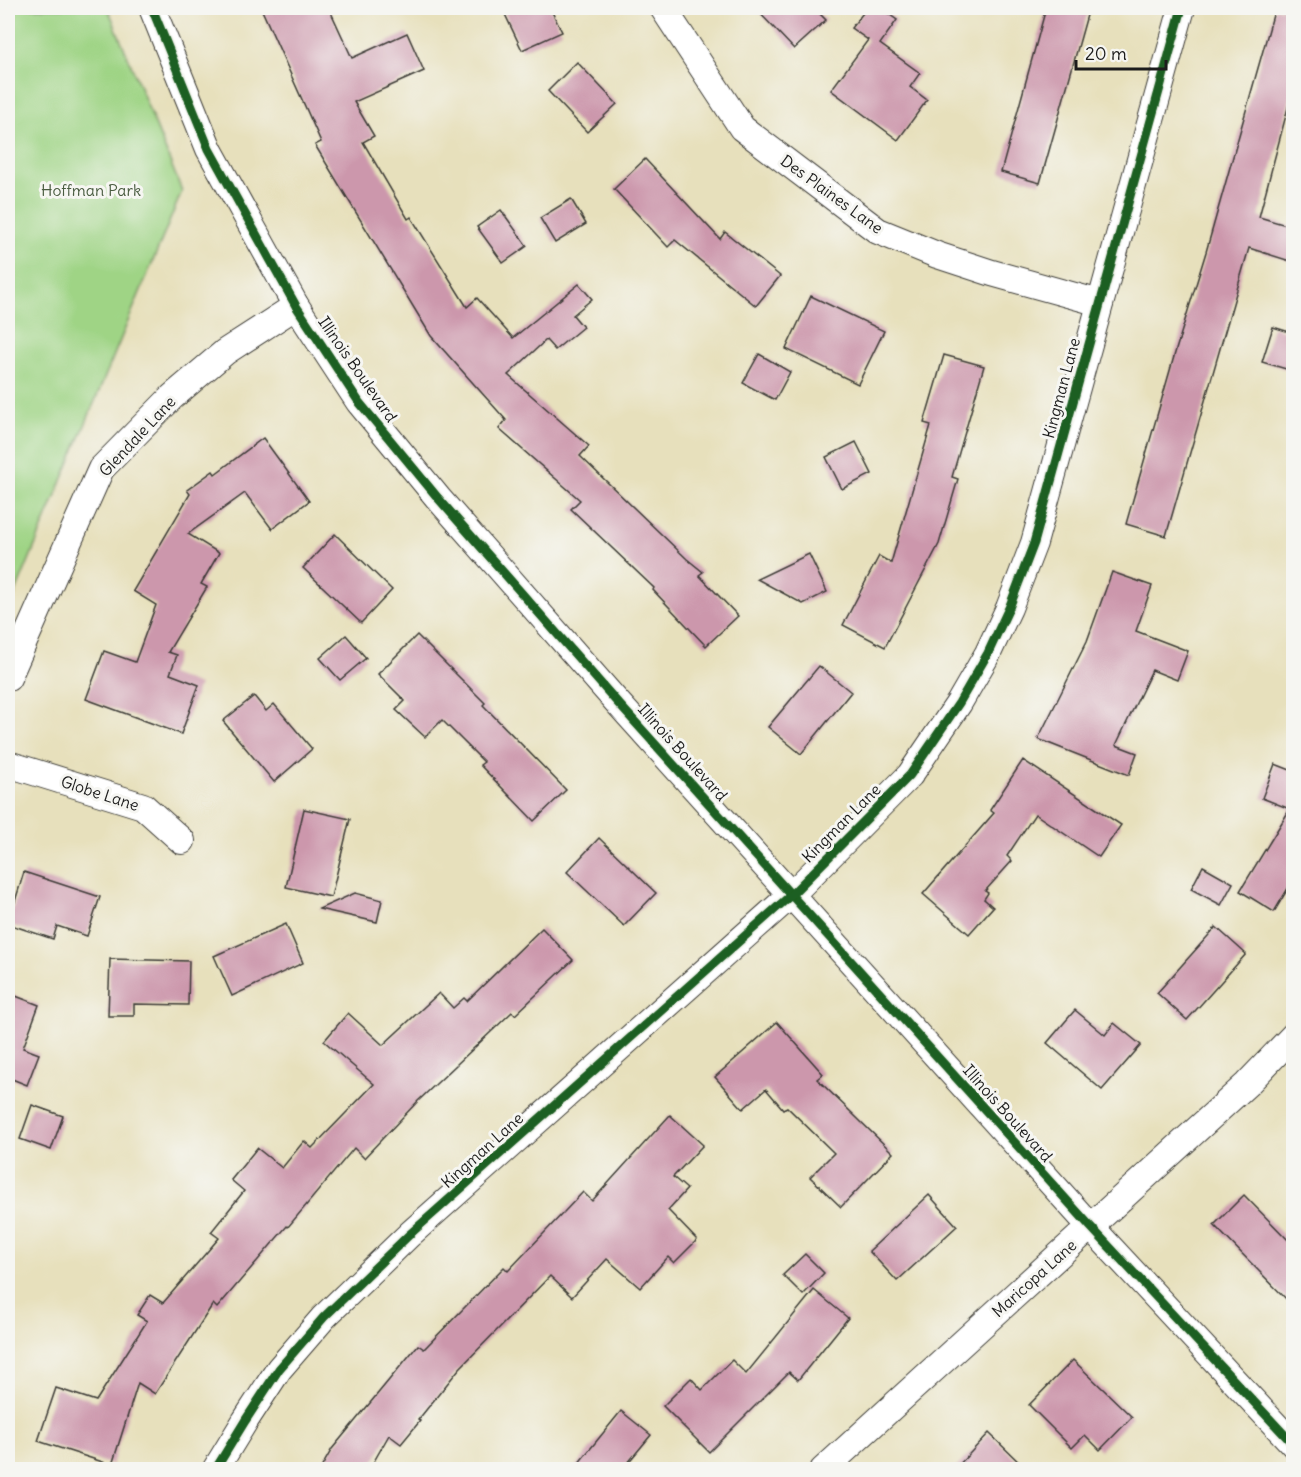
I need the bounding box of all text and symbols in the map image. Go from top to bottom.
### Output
scale bar [1076,33,1166,71]
text: 20 m [1085,42,1127,65]
street label: Des Plaines Lane [777,150,887,238]
park label: Hoffman Park [41,180,141,200]
street label: Illinois Boulevard [314,312,402,426]
street label: Kingman Lane [1038,335,1084,441]
street label: Glendale Lane [94,391,180,481]
street label: Illinois Boulevard [634,699,732,805]
street label: Globe Lane [58,771,142,815]
street label: Kingman Lane [797,779,885,867]
street label: Illinois Boulevard [959,1060,1057,1166]
street label: Kingman Lane [437,1108,527,1192]
street label: Maricopa Lane [988,1235,1080,1321]

